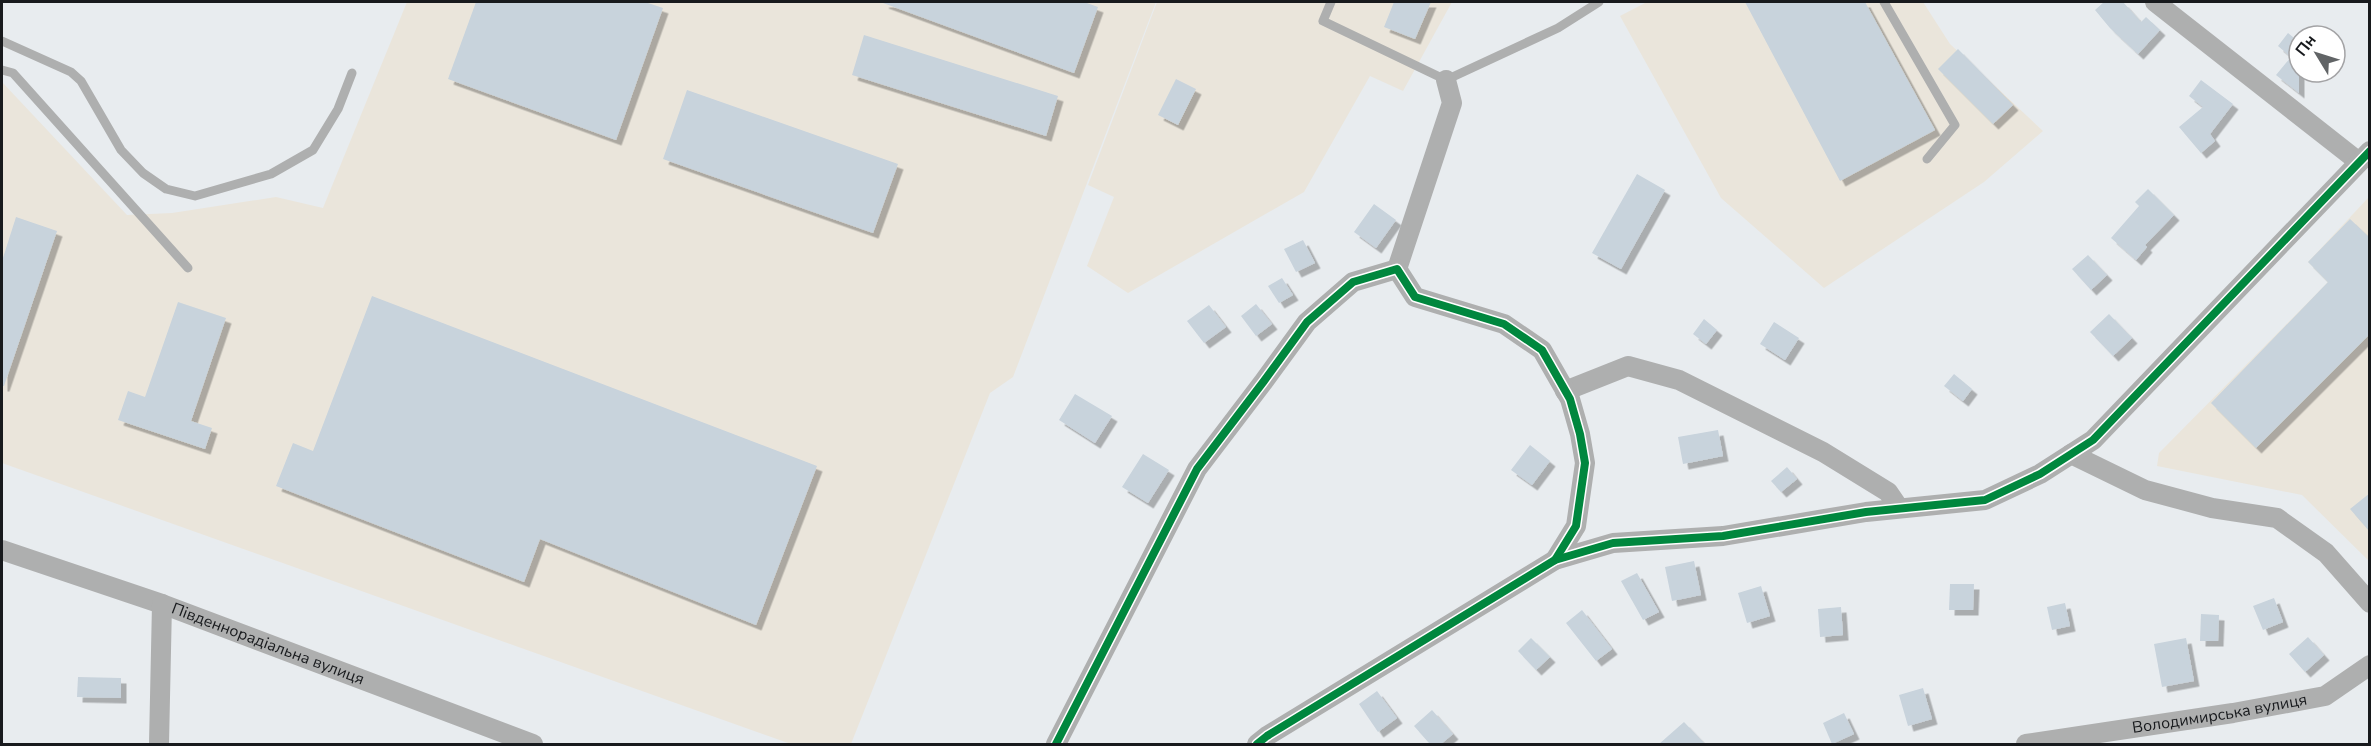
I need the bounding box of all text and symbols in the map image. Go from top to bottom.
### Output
north arrow [2287,24,2347,84]
text: Пн [2291,30,2321,61]
street label: Південнорадіальна вулиця [168,598,367,690]
street label: Володимирська вулиця [2131,689,2309,739]

